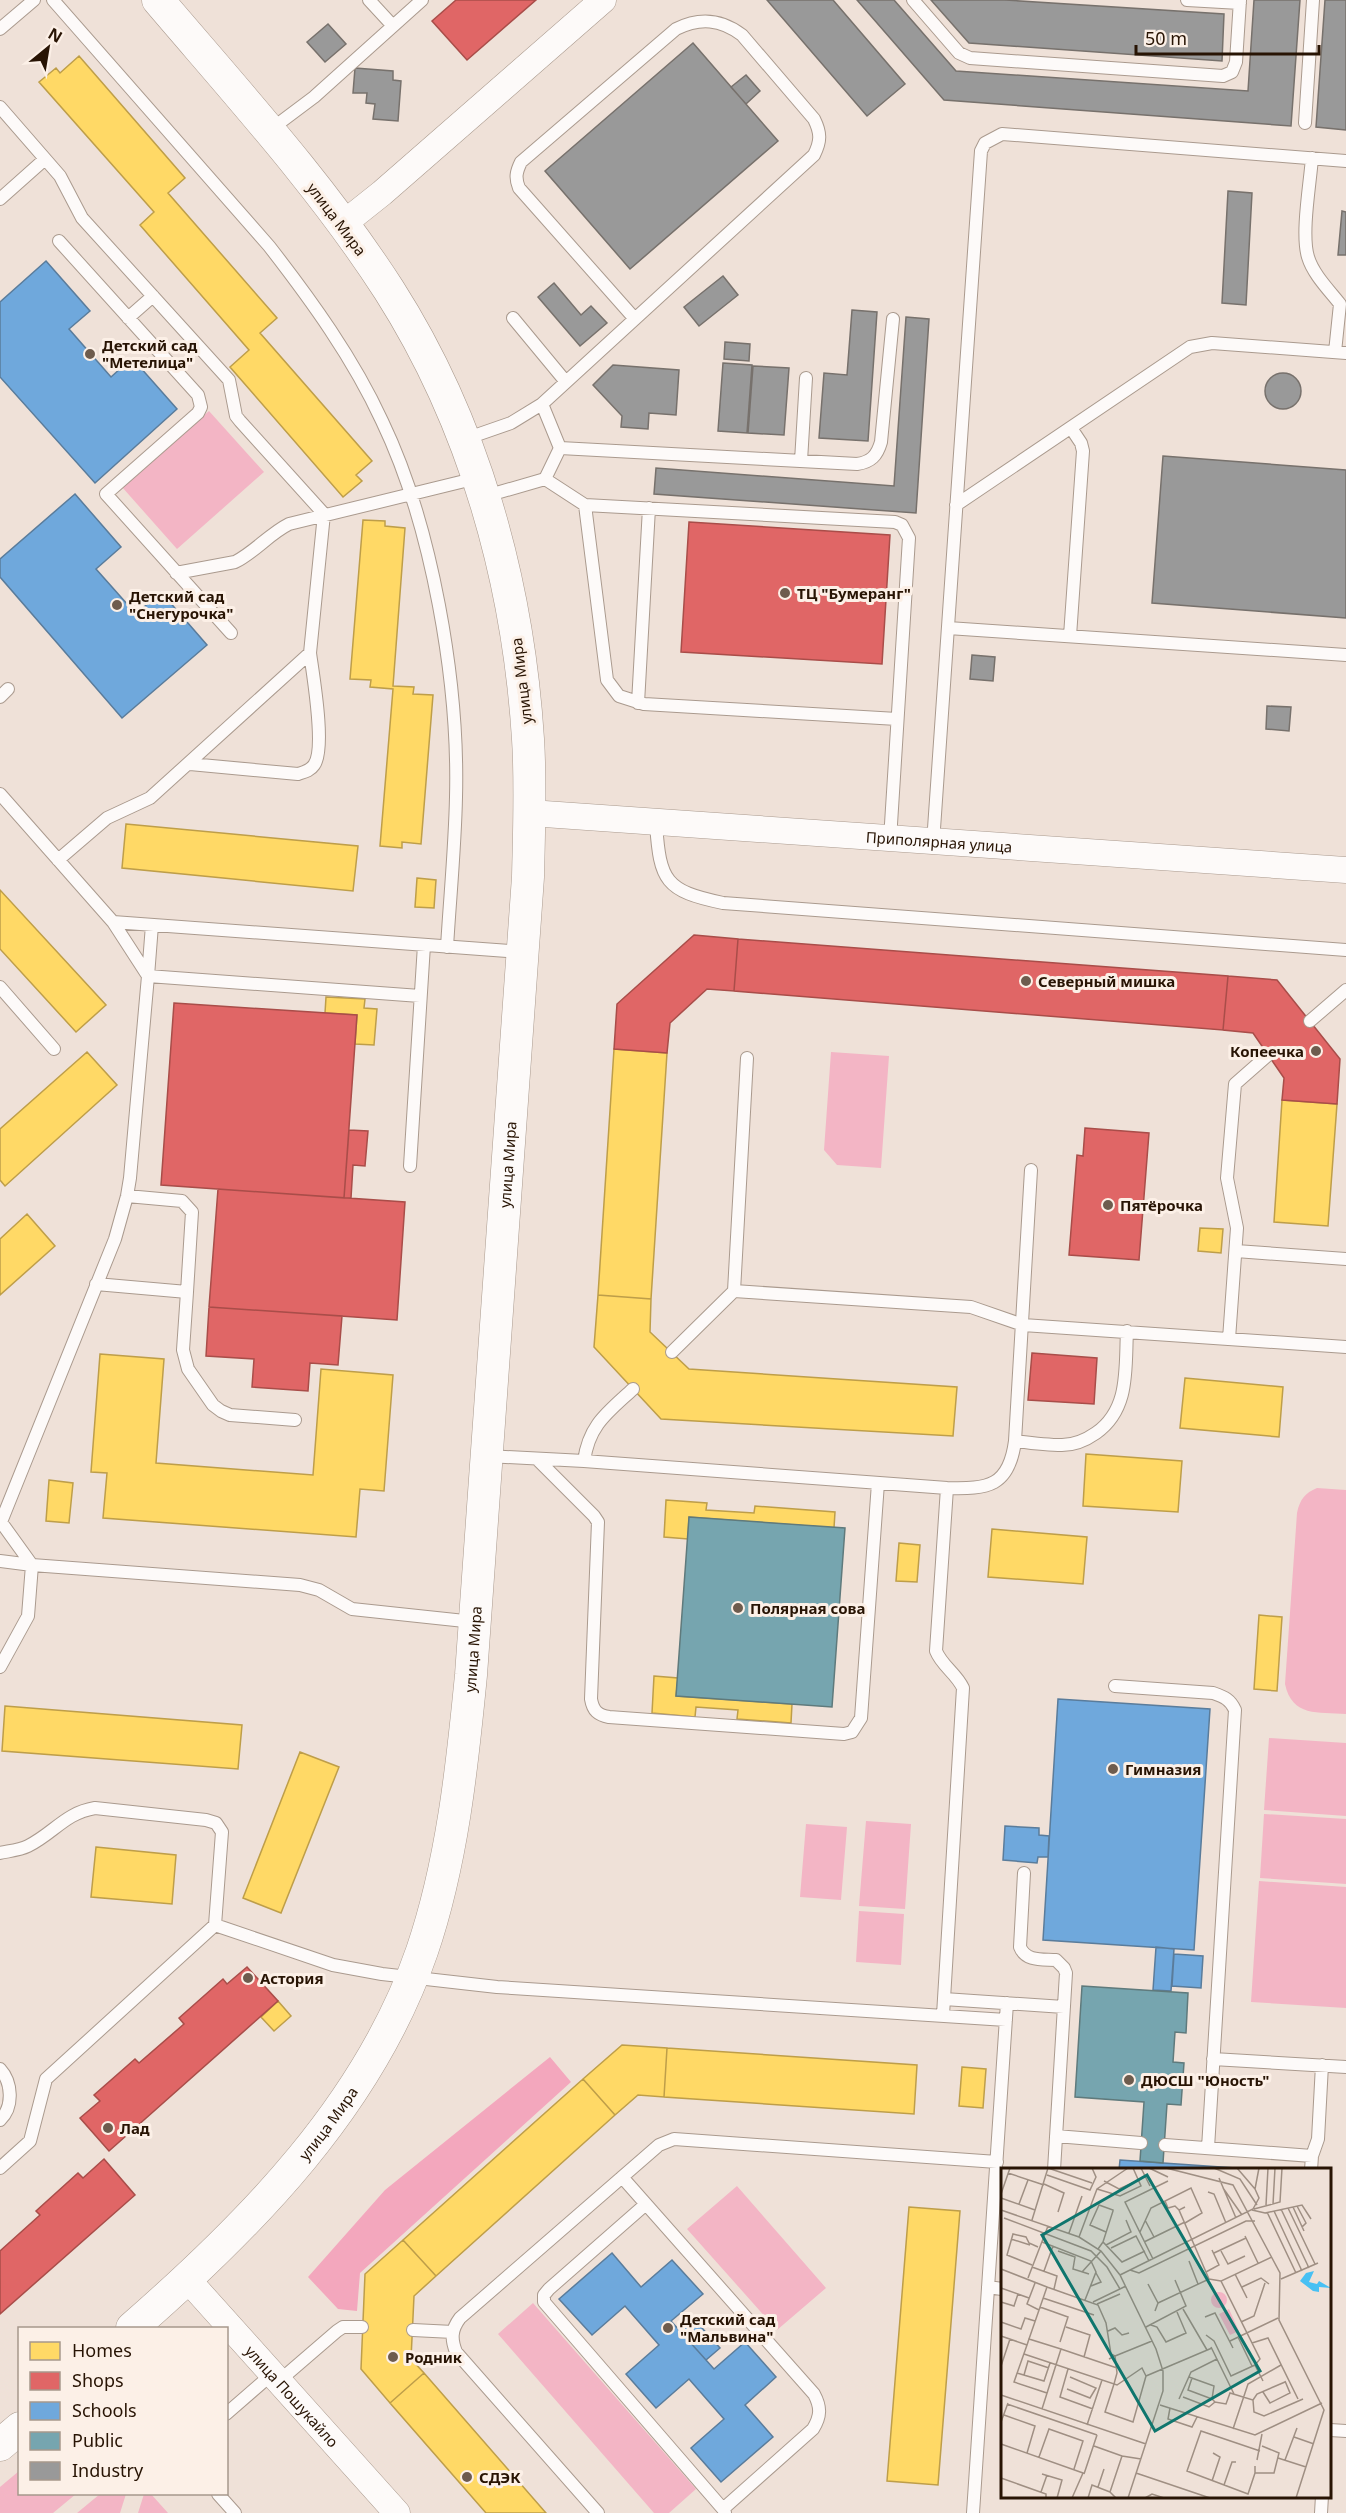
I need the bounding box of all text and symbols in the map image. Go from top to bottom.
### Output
north arrow [18,18,78,78]
scale bar [1136,18,1319,56]
text: N [44,22,67,48]
text: 50 m [1145,26,1187,50]
street label: улица Мира [303,178,371,260]
place label: Детский сад "Метелица" [102,335,198,372]
marker: Детский сад "Метелица" [83,347,97,361]
place label: ТЦ "Бумеранг" [797,583,911,603]
place label: Детский сад "Снегурочка" [129,586,233,623]
marker: ТЦ "Бумеранг" [778,586,792,600]
marker: Детский сад "Снегурочка" [110,598,124,612]
street label: улица Мира [506,637,536,725]
street label: Приполярная улица [865,826,1013,857]
place label: Северный мишка [1038,971,1175,991]
marker: Северный мишка [1019,974,1033,988]
place label: Копеечка [1230,1041,1304,1061]
marker: Копеечка [1309,1044,1323,1058]
street label: улица Мира [494,1120,521,1209]
place label: Пятёрочка [1120,1195,1203,1215]
marker: Пятёрочка [1101,1198,1115,1212]
place label: Полярная сова [750,1598,865,1618]
marker: Полярная сова [731,1601,745,1615]
street label: улица Мира [459,1605,486,1693]
place label: Гимназия [1125,1759,1201,1779]
marker: Гимназия [1106,1762,1120,1776]
place label: Астория [260,1968,324,1988]
marker: Астория [241,1971,255,1985]
place label: ДЮСШ "Юность" [1141,2070,1269,2090]
marker: ДЮСШ "Юность" [1122,2073,1136,2087]
street label: улица Мира [294,2083,362,2164]
place label: Лад [120,2118,150,2138]
marker: Лад [101,2121,115,2135]
inset map [1001,2168,1331,2498]
place label: Детский сад "Мальвина" [680,2309,776,2346]
marker: Детский сад "Мальвина" [661,2321,675,2335]
legend [18,2327,228,2495]
text: Homes [72,2338,132,2362]
street label: улица Пошукайло [241,2341,343,2451]
place label: Родник [405,2347,463,2367]
marker: Родник [386,2350,400,2364]
text: Shops [72,2368,124,2392]
text: Schools [72,2398,137,2422]
text: Public [72,2428,123,2452]
text: Industry [72,2458,144,2482]
place label: СДЭК [479,2467,521,2487]
marker: СДЭК [460,2470,474,2484]

